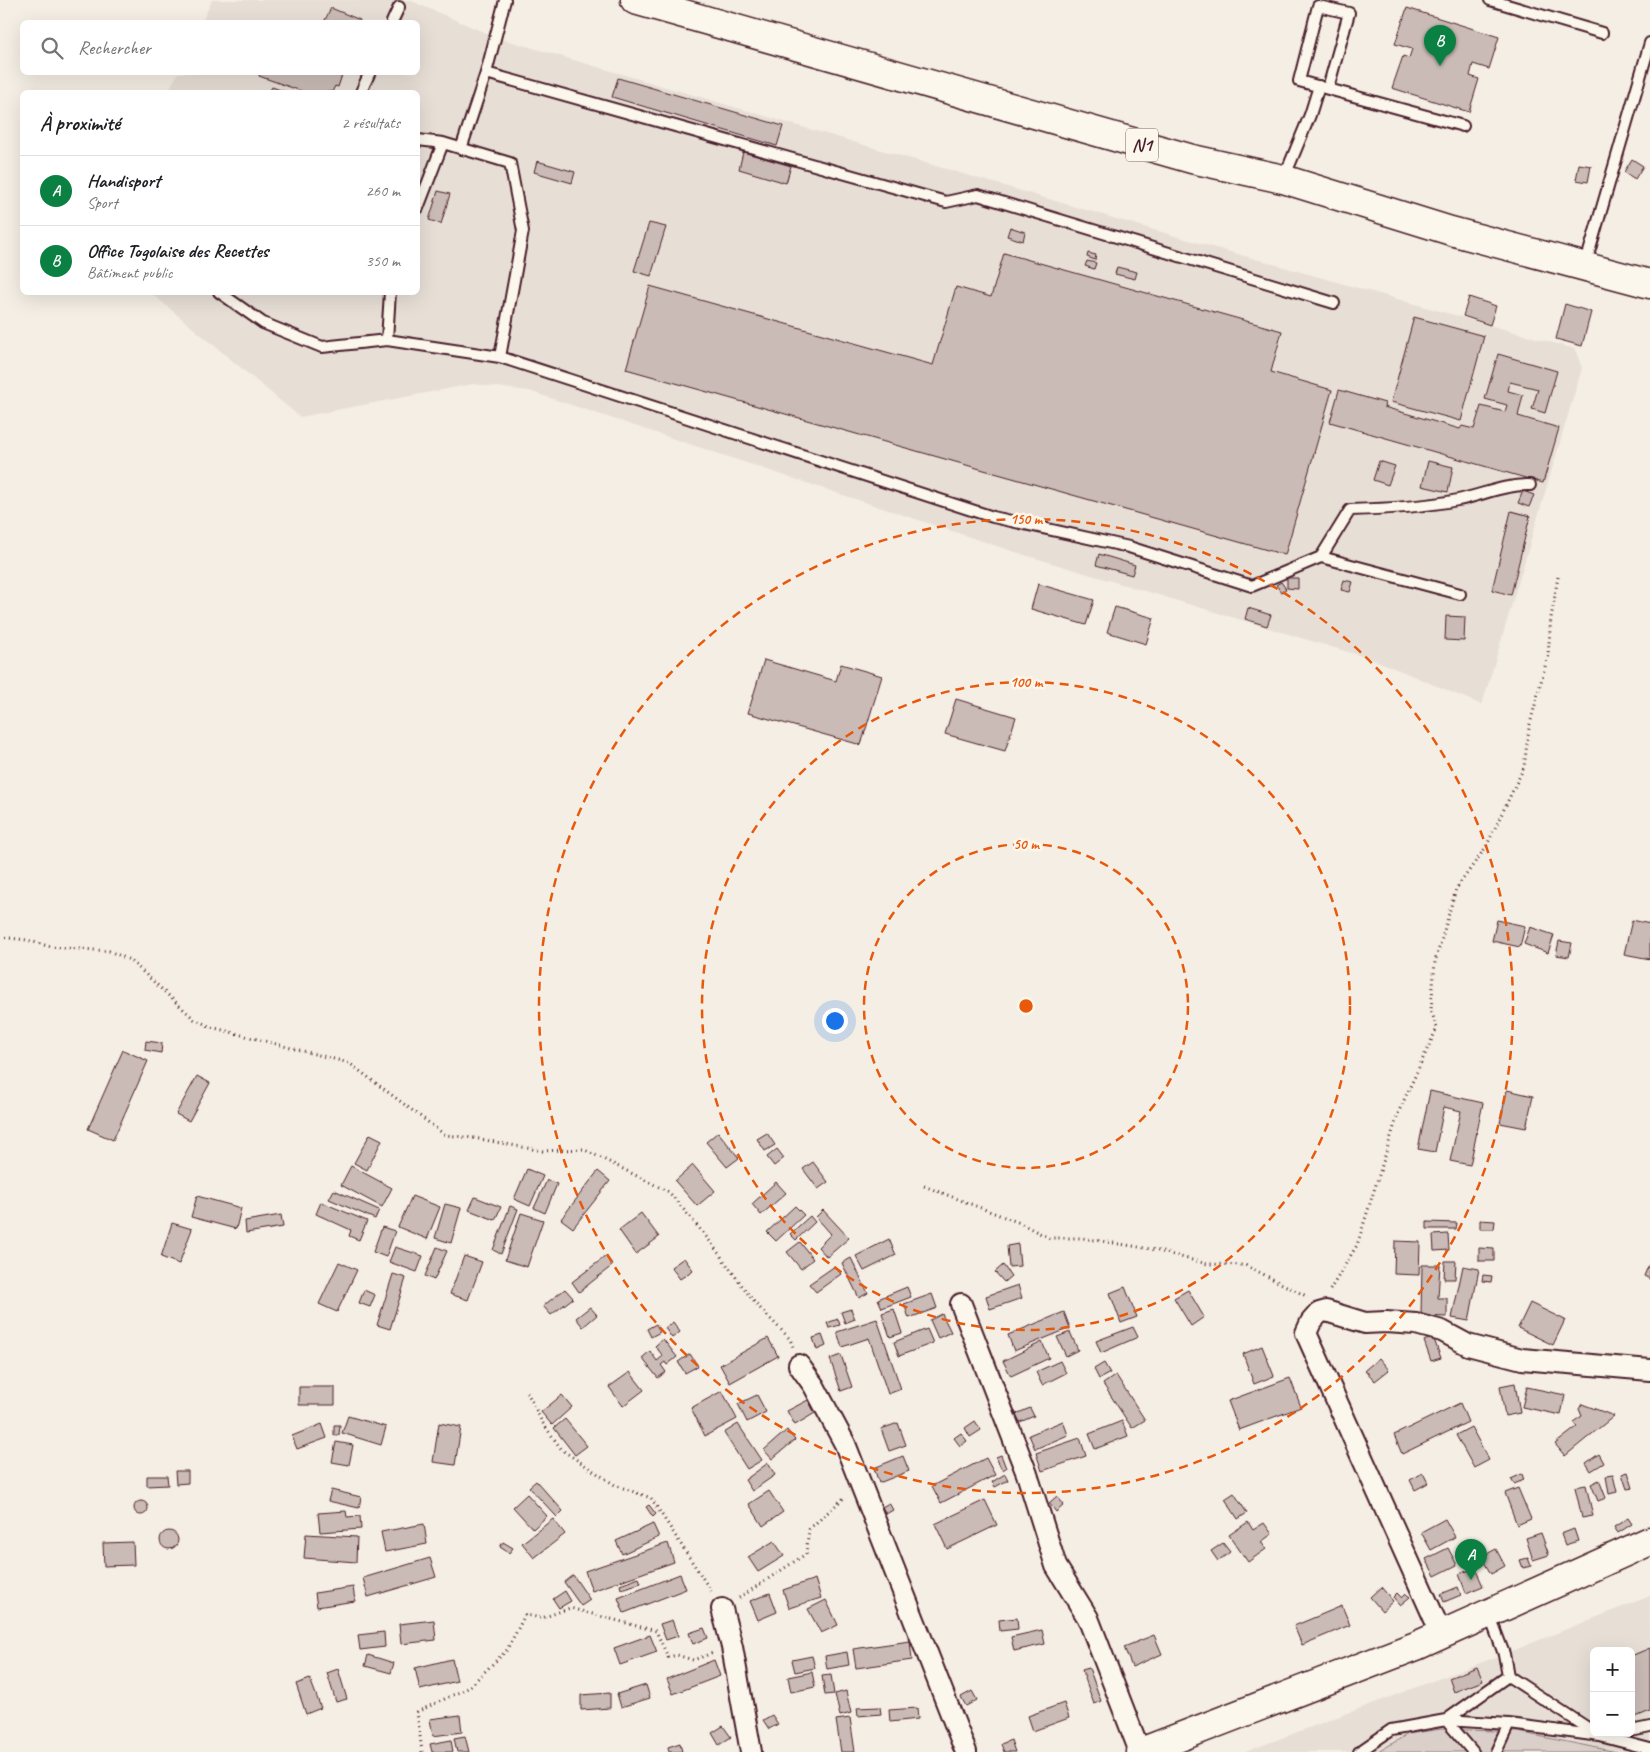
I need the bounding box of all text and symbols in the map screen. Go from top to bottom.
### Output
search box [20,20,420,75]
pin: B [1424,25,1456,66]
icon: search [38,34,66,62]
text: Rechercher [78,36,151,60]
text: À proximité [40,110,120,136]
text: 2 résultats [341,113,400,133]
road number: N1 [1126,128,1158,162]
text: Handisport [87,169,160,193]
text: A [52,181,60,201]
text: 260 m [366,181,400,201]
text: Sport [87,193,118,213]
text: Office Togolaise des Recettes [87,239,268,263]
text: B [52,251,60,271]
text: 350 m [366,251,400,271]
text: Bâtiment public [87,263,172,283]
text: 150 m [1010,510,1044,529]
text: 100 m [1010,673,1044,692]
text: 50 m [1013,835,1040,854]
centre of rings [1017,997,1035,1015]
your location [822,1008,848,1034]
pin: A [1455,1539,1487,1580]
map controls [1590,1647,1635,1737]
button: + [1590,1647,1635,1692]
button: − [1590,1692,1635,1737]

